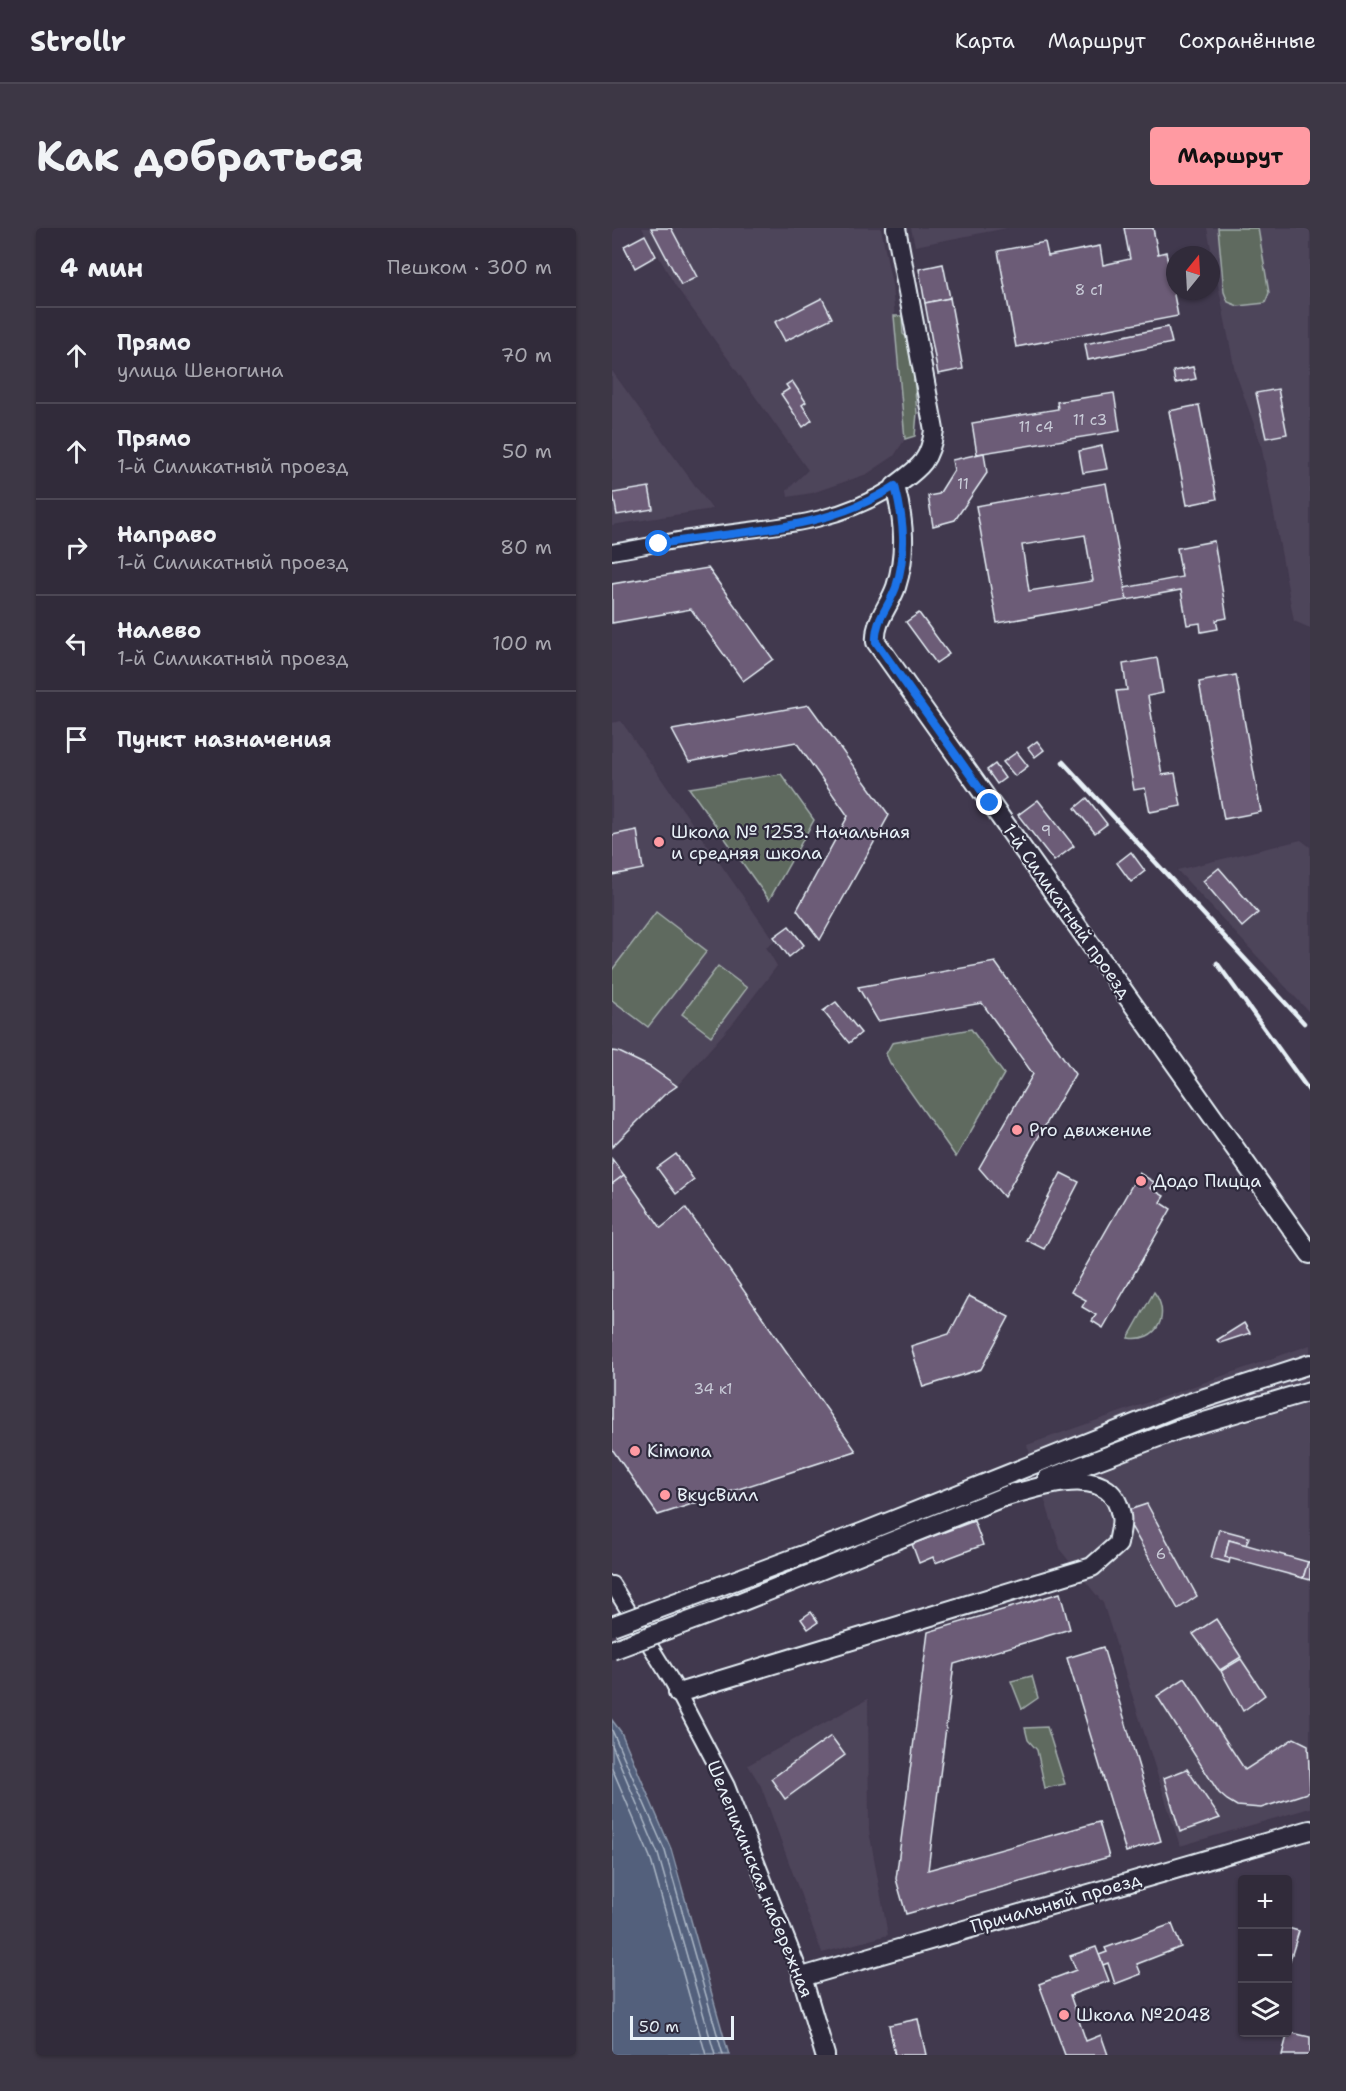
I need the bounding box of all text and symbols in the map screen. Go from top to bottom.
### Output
text: Strollr [30,22,126,60]
text: Карта [955,27,1015,55]
text: Маршрут [1048,27,1146,55]
text: Сохранённые [1179,27,1316,55]
button: Маршрут [1150,127,1310,185]
text: Как добраться [36,128,364,184]
north arrow [1166,246,1220,300]
text: 4 мин [60,250,143,285]
text: Пешком · 300 m [387,254,552,280]
house number: 8 с1 [1075,280,1103,300]
text: Прямо [117,328,191,357]
icon: ahead [60,339,93,372]
text: 70 m [500,342,552,368]
text: улица Шеногина [117,357,284,383]
house number: 11 с3 [1073,410,1107,430]
house number: 11 с4 [1018,417,1054,437]
text: Прямо [117,424,191,453]
icon: ahead [60,435,93,468]
text: 50 m [502,438,552,464]
text: 1-й Силикатный проезд [117,453,349,479]
house number: 11 [957,474,969,494]
text: Направо [117,520,217,549]
route start [645,530,671,556]
icon: right [60,531,93,564]
text: 80 m [500,534,552,560]
text: 1-й Силикатный проезд [117,549,349,575]
text: Налево [117,616,201,645]
icon: left [60,627,93,660]
text: 100 m [492,630,552,656]
text: 1-й Силикатный проезд [117,645,349,671]
icon: arrive [60,723,93,756]
text: Пункт назначения [117,725,331,754]
route end [976,789,1002,815]
street label: 1-й Силикатный проезд [997,819,1137,1004]
place label: Школа № 1253. Начальная и средняя школа [671,820,910,865]
house number: 9 [1041,821,1051,841]
marker: Школа № 1253. Начальная и средняя школа [652,835,666,849]
place label: Pro движение [1029,1118,1152,1142]
marker: Pro движение [1010,1123,1024,1137]
place label: Додо Пицца [1153,1169,1261,1193]
marker: Додо Пицца [1134,1174,1148,1188]
house number: 34 к1 [694,1379,732,1399]
place label: Kimona [647,1439,712,1463]
marker: Kimona [628,1444,642,1458]
place label: ВкусВилл [677,1483,758,1507]
marker: ВкусВилл [658,1488,672,1502]
house number: 6 [1156,1544,1166,1564]
street label: Шелепихинская набережная [701,1757,819,2001]
street label: Причальный проезд [968,1867,1145,1939]
map controls [1238,1875,1292,2037]
button: + [1238,1875,1292,1929]
button: − [1238,1929,1292,1983]
button: layers [1238,1983,1292,2037]
place label: Школа №2048 [1076,2003,1211,2027]
marker: Школа №2048 [1057,2008,1071,2022]
scale bar [630,2013,734,2040]
text: 50 m [639,2016,679,2037]

